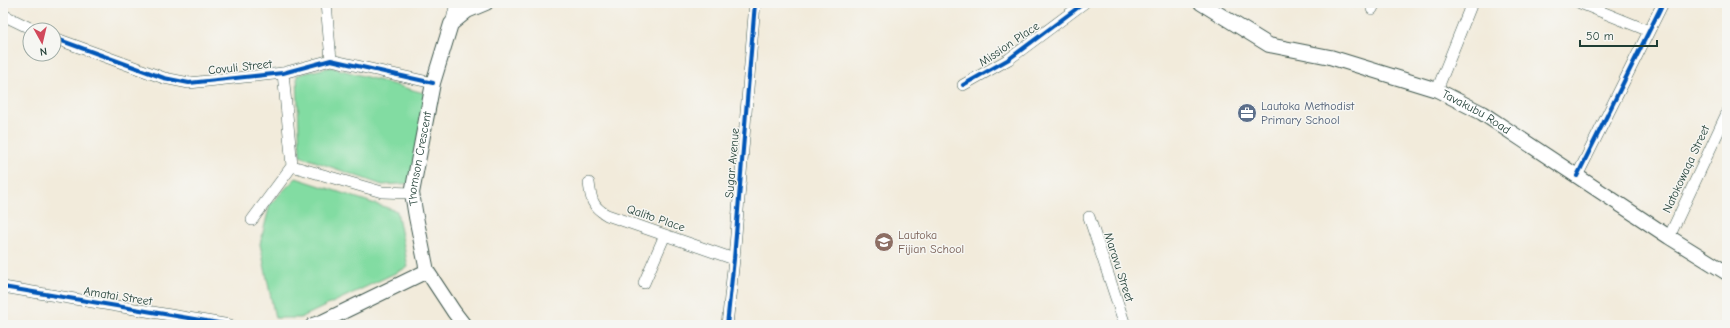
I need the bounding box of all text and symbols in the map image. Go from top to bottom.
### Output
street label: Mission Place [976,19,1042,69]
north arrow [22,22,62,62]
scale bar [1580,22,1657,48]
text: 50 m [1586,29,1614,43]
text: N [39,44,48,58]
street label: Covuli Street [207,57,273,77]
street label: Tavakubu Road [1440,87,1513,137]
place label: Lautoka Methodist Primary School [1261,99,1355,127]
office icon: Lautoka Methodist Primary School [1236,102,1258,124]
street label: Thomson Crescent [405,110,435,207]
street label: Natokowaqa Street [1660,122,1713,215]
street label: Sugar Avenue [722,127,742,199]
street label: Qalito Place [625,201,687,235]
place label: Lautoka Fijian School [898,228,964,256]
school or university icon: Lautoka Fijian School [873,231,895,253]
street label: Maravu Street [1101,231,1137,304]
street label: Amatai Street [83,284,154,308]

